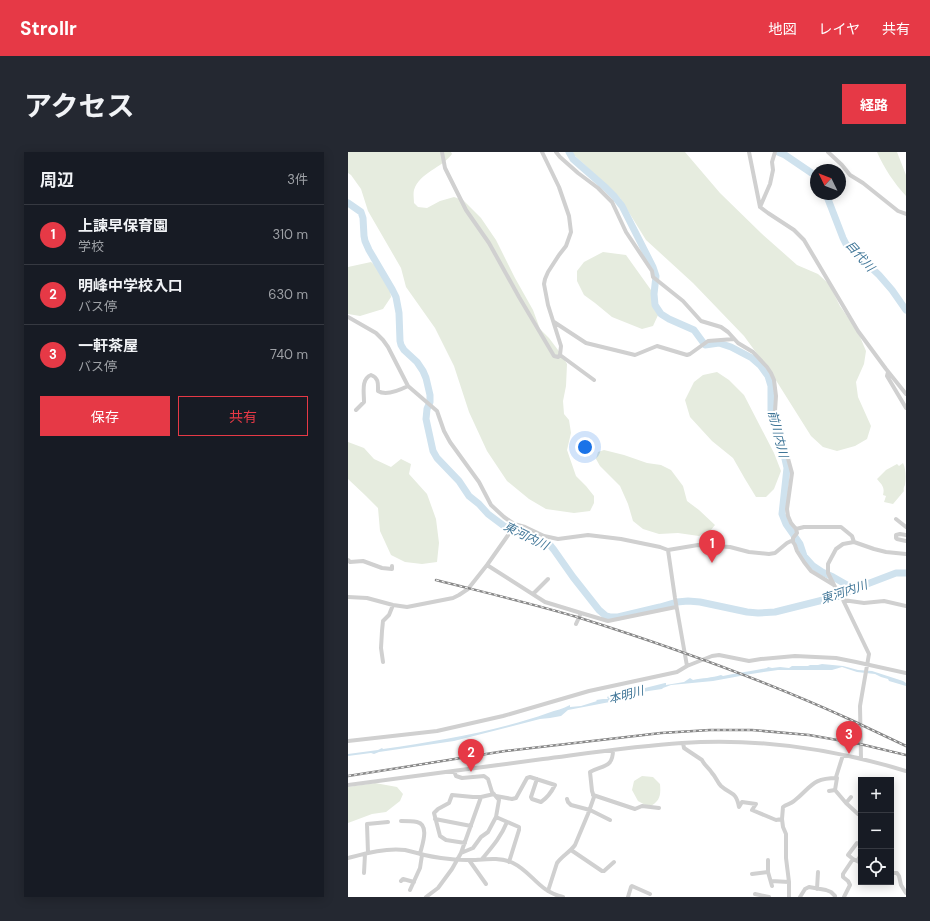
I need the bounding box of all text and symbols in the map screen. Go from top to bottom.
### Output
text: Strollr [20,16,77,41]
text: 地図 [768,20,796,38]
text: レイヤ [818,20,860,38]
text: 共有 [882,20,910,38]
button: 経路 [842,84,906,124]
text: アクセス [24,88,135,125]
north arrow [810,164,846,200]
text: 周辺 [40,169,74,191]
text: 3件 [287,171,308,188]
text: 上諫早保育園 [78,216,168,236]
text: 1 [51,226,55,243]
text: 310 m [273,226,308,243]
water label: 目代川 [842,237,879,276]
text: 学校 [78,238,104,255]
text: 明峰中学校入口 [78,276,183,296]
text: 2 [49,286,57,303]
text: 630 m [268,286,308,303]
text: バス停 [78,298,117,315]
text: 一軒茶屋 [78,336,138,356]
text: 3 [49,346,57,363]
text: 740 m [270,346,308,363]
text: バス停 [78,358,117,375]
button: 保存 [40,396,170,436]
button: 共有 [178,396,308,436]
water label: 前川内川 [764,409,792,461]
your location [575,437,595,457]
water label: 東河内川 [501,518,553,555]
pin: 1 [699,530,725,563]
water label: 東河内川 [819,576,871,607]
water label: 本明川 [607,682,647,707]
pin: 3 [836,721,862,754]
pin: 2 [458,739,484,772]
map controls [858,777,894,885]
button: + [858,777,894,813]
button: − [858,813,894,849]
button: locate [858,849,894,885]

